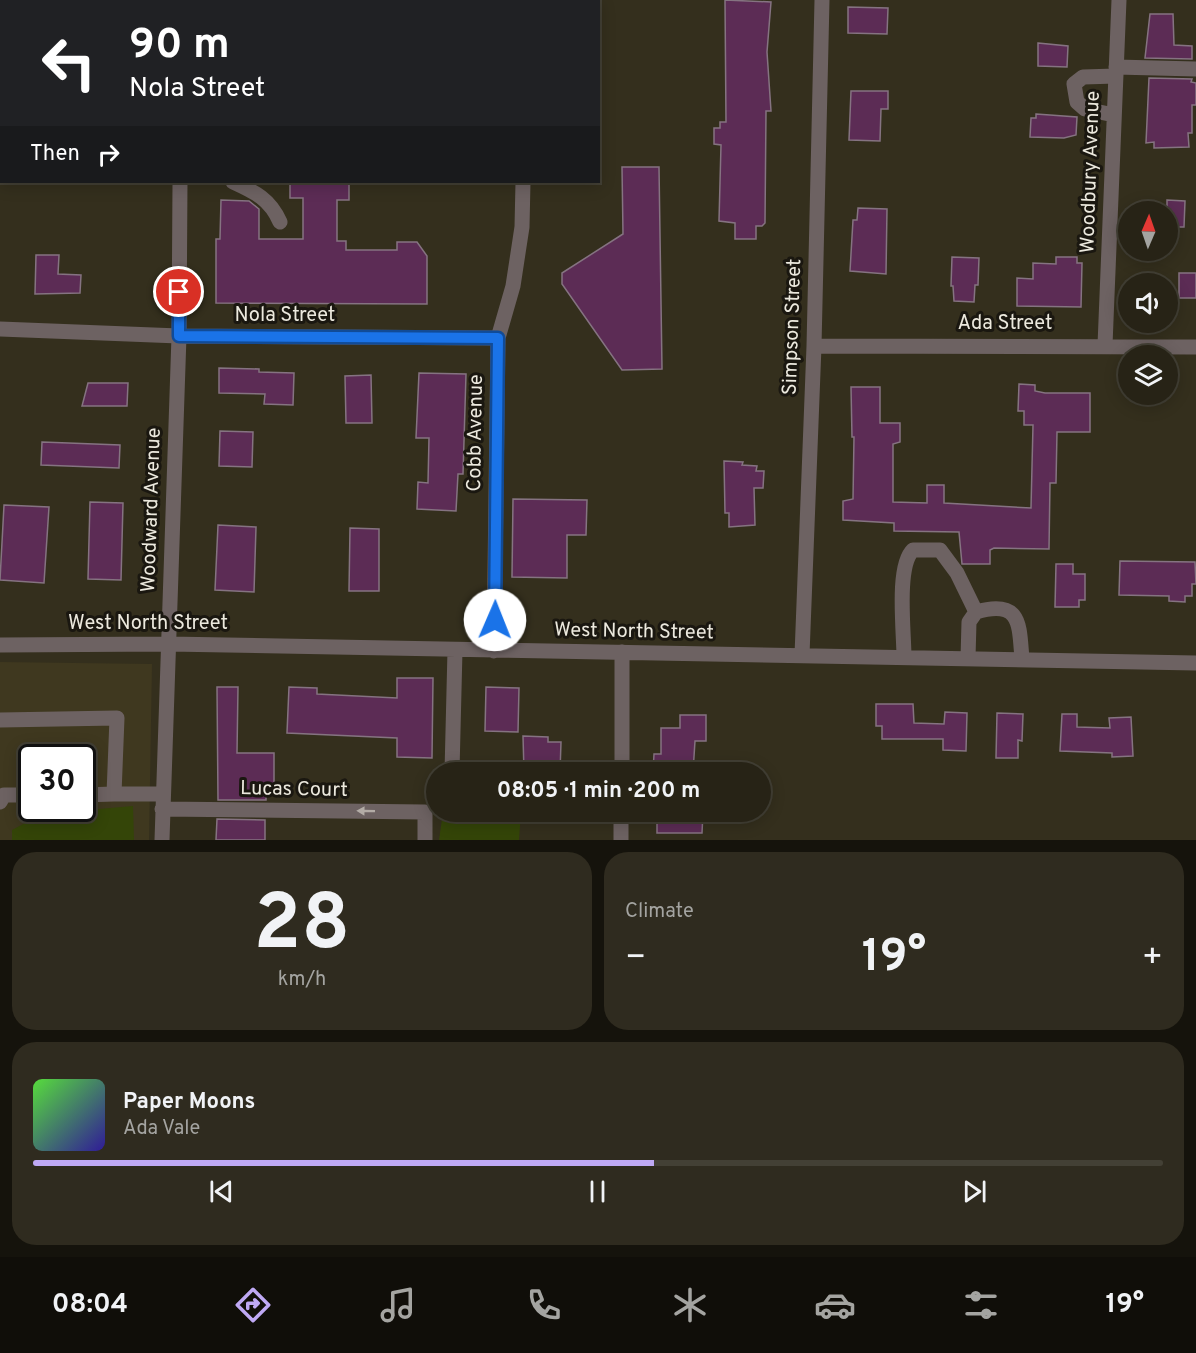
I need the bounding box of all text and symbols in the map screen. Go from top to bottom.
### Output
text: 90 m [129,20,230,73]
icon: left [30,24,108,102]
text: Nola Street [129,72,265,106]
street label: Woodbury Avenue [1075,90,1107,254]
icon: right [92,138,125,171]
text: Then [30,141,80,168]
north arrow [1118,201,1178,261]
map controls [1118,201,1178,405]
street label: Simpson Street [778,258,808,396]
pin [153,266,204,317]
button: sound [1118,273,1178,333]
icon: arrive [162,275,195,308]
street label: Nola Street [235,303,335,329]
street label: Ada Street [958,311,1052,337]
button: layers [1118,345,1178,405]
street label: Cobb Avenue [462,374,490,492]
street label: Woodward Avenue [136,427,168,593]
position arrow [463,588,527,652]
street label: West North Street [68,611,228,637]
street label: West North Street [554,618,714,646]
speed limit sign: 30 [18,744,96,822]
street label: Lucas Court [240,776,348,804]
text: 08:05 · 1 min · 200 m [497,778,700,805]
one-way arrow [357,807,376,816]
text: 28 [254,878,350,977]
text: Climate [625,899,694,925]
text: 19° [862,930,926,987]
text: − [625,938,646,980]
text: + [1142,938,1163,980]
text: km/h [278,967,326,993]
text: Paper Moons [123,1089,255,1116]
text: Ada Vale [123,1116,200,1142]
icon: previous [205,1175,238,1208]
icon: pause [581,1175,614,1208]
icon: next [958,1175,991,1208]
icon: directions [232,1284,274,1326]
icon: music [377,1284,419,1326]
icon: phone [523,1284,565,1326]
icon: climate [669,1284,711,1326]
icon: car [814,1284,856,1326]
icon: filters [960,1284,1002,1326]
text: 08:04 [52,1288,128,1322]
text: 19° [1105,1288,1144,1322]

